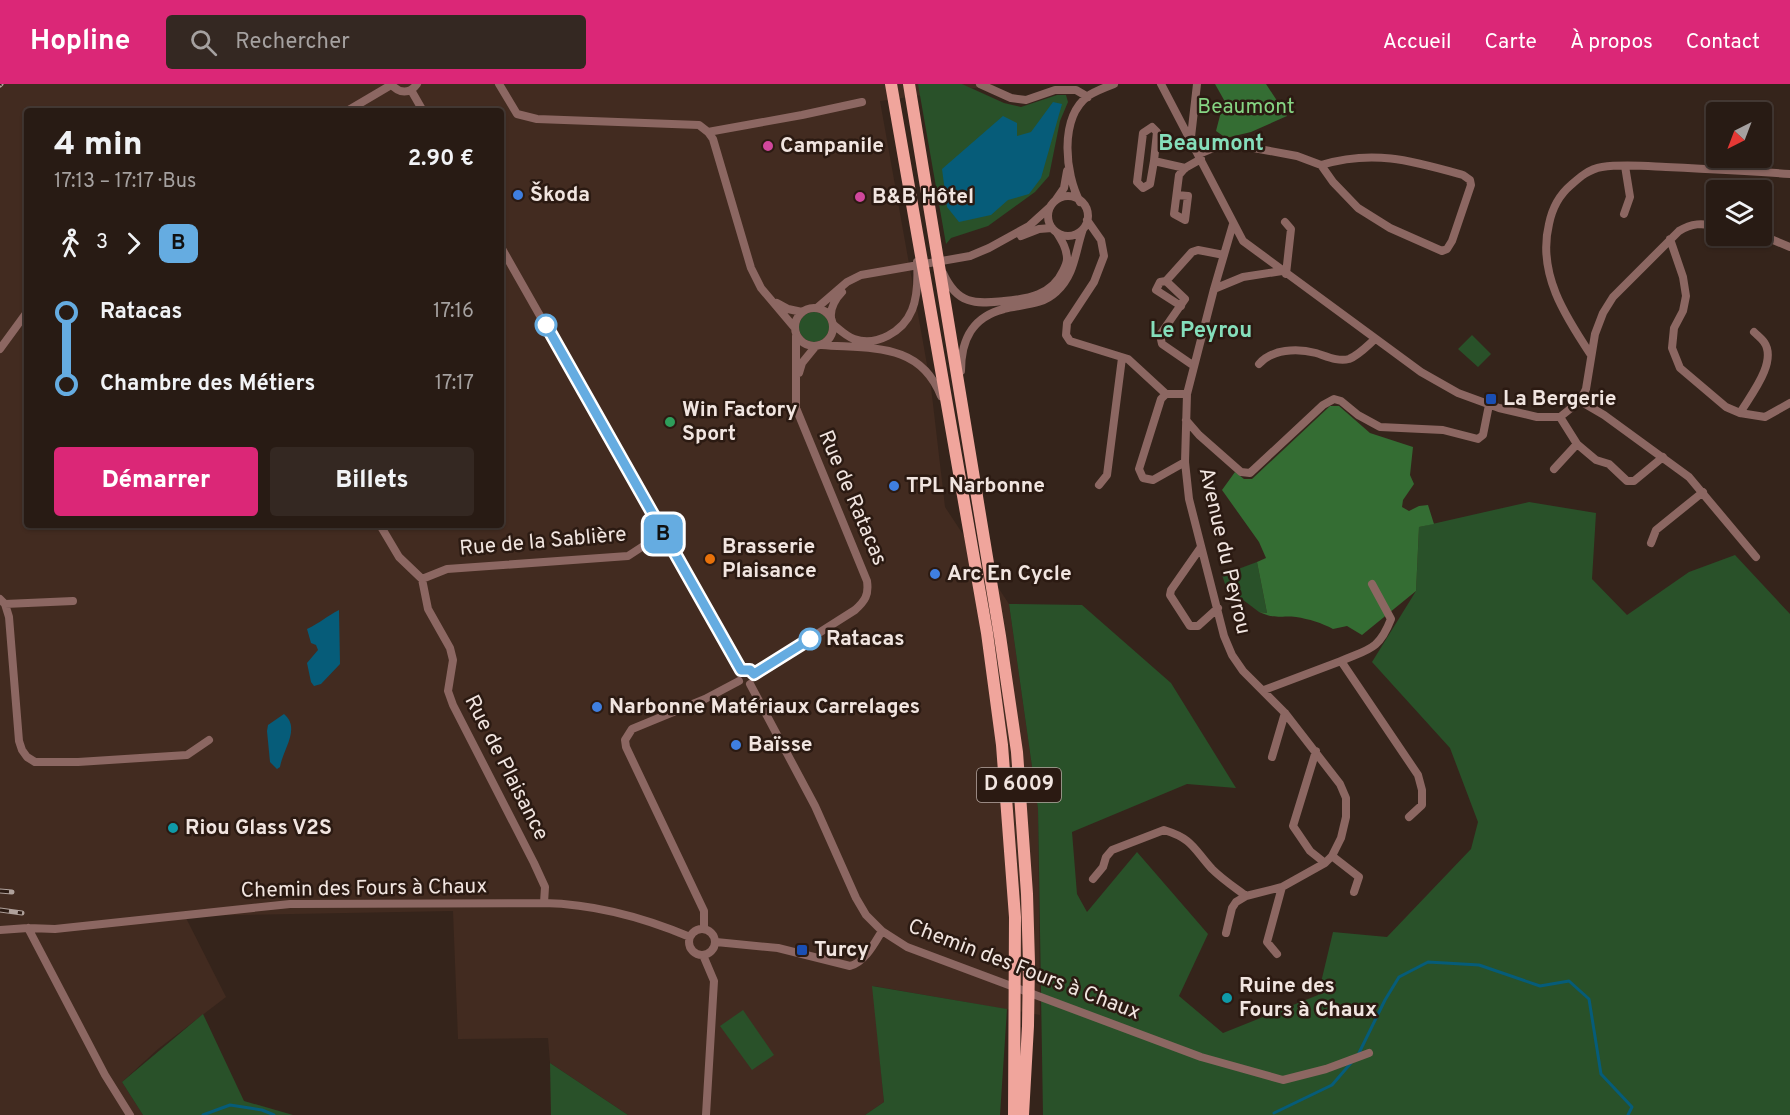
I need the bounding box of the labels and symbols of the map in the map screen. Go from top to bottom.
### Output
park label: Beaumont [1197,94,1295,121]
north arrow [1706,102,1772,168]
district label: Beaumont [1158,131,1264,158]
place label: Campanile [780,133,884,160]
marker: Campanile [761,139,775,153]
place label: Škoda [530,181,590,209]
place label: B&B Hôtel [872,184,974,211]
marker: Škoda [511,188,525,202]
marker: B&B Hôtel [853,190,867,204]
unlabelled marker [535,314,557,336]
district label: Le Peyrou [1150,318,1252,345]
place label: La Bergerie [1503,386,1616,413]
marker: La Bergerie [1484,392,1498,406]
place label: Win Factory Sport [682,397,798,448]
marker: Win Factory Sport [663,415,677,429]
street label: Rue de Ratacas [811,426,893,570]
street label: Avenue du Peyrou [1192,465,1256,637]
place label: TPL Narbonne [906,473,1045,500]
marker: TPL Narbonne [887,479,901,493]
line badge: B [644,514,682,554]
street label: Rue de la Sablière [458,521,628,563]
place label: Brasserie Plaisance [722,534,817,585]
marker: Brasserie Plaisance [703,552,717,566]
place label: Arc En Cycle [947,561,1072,588]
marker: Arc En Cycle [928,567,942,581]
place label: Ratacas [826,626,905,653]
marker: Ratacas [799,628,821,650]
street label: Rue de Plaisance [458,691,554,845]
place label: Narbonne Matériaux Carrelages [609,694,920,721]
marker: Narbonne Matériaux Carrelages [590,700,604,714]
place label: Baïsse [748,732,812,759]
marker: Baïsse [729,738,743,752]
road number: D 6009 [977,768,1061,802]
place label: Riou Glass V2S [185,815,332,842]
marker: Riou Glass V2S [166,821,180,835]
street label: Chemin des Fours à Chaux [240,873,488,905]
street label: Chemin des Fours à Chaux [904,913,1144,1027]
place label: Turcy [814,937,869,964]
marker: Turcy [795,943,809,957]
place label: Ruine des Fours à Chaux [1239,973,1377,1024]
marker: Ruine des Fours à Chaux [1220,991,1234,1005]

